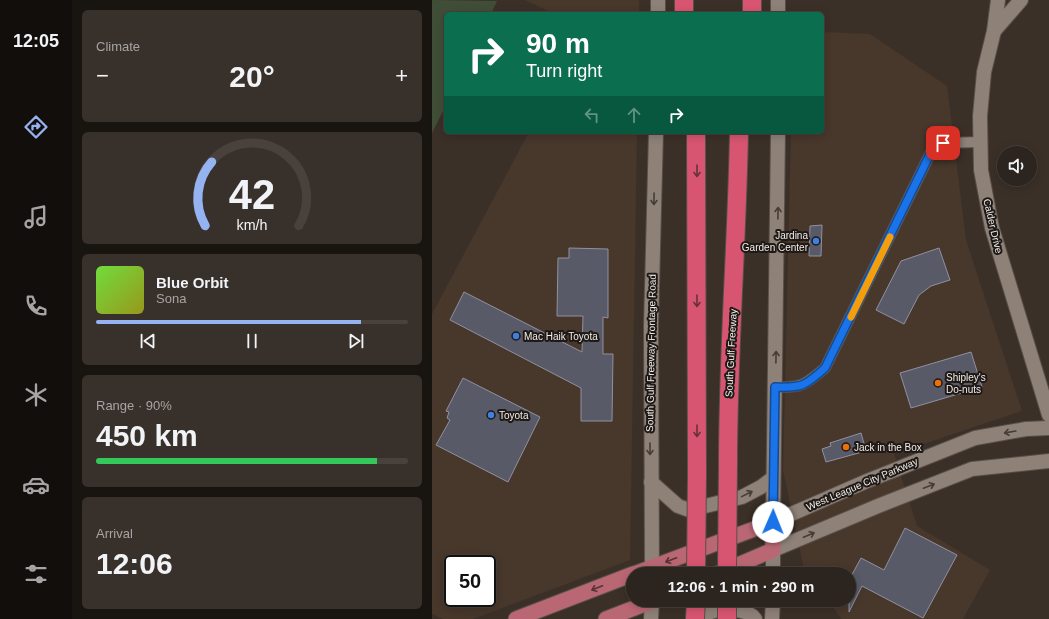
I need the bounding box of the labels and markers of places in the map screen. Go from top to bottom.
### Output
pin [926,126,960,160]
place label: Jardina Garden Center [742,230,809,253]
marker: Jardina Garden Center [811,236,821,246]
marker: Mac Haik Toyota [511,331,521,341]
place label: Mac Haik Toyota [524,331,598,342]
place label: Shipley's Do-nuts [946,372,986,395]
marker: Shipley's Do-nuts [933,378,943,388]
marker: Toyota [486,410,496,420]
place label: Toyota [499,410,529,421]
marker: Jack in the Box [841,442,851,452]
place label: Jack in the Box [854,442,922,453]

